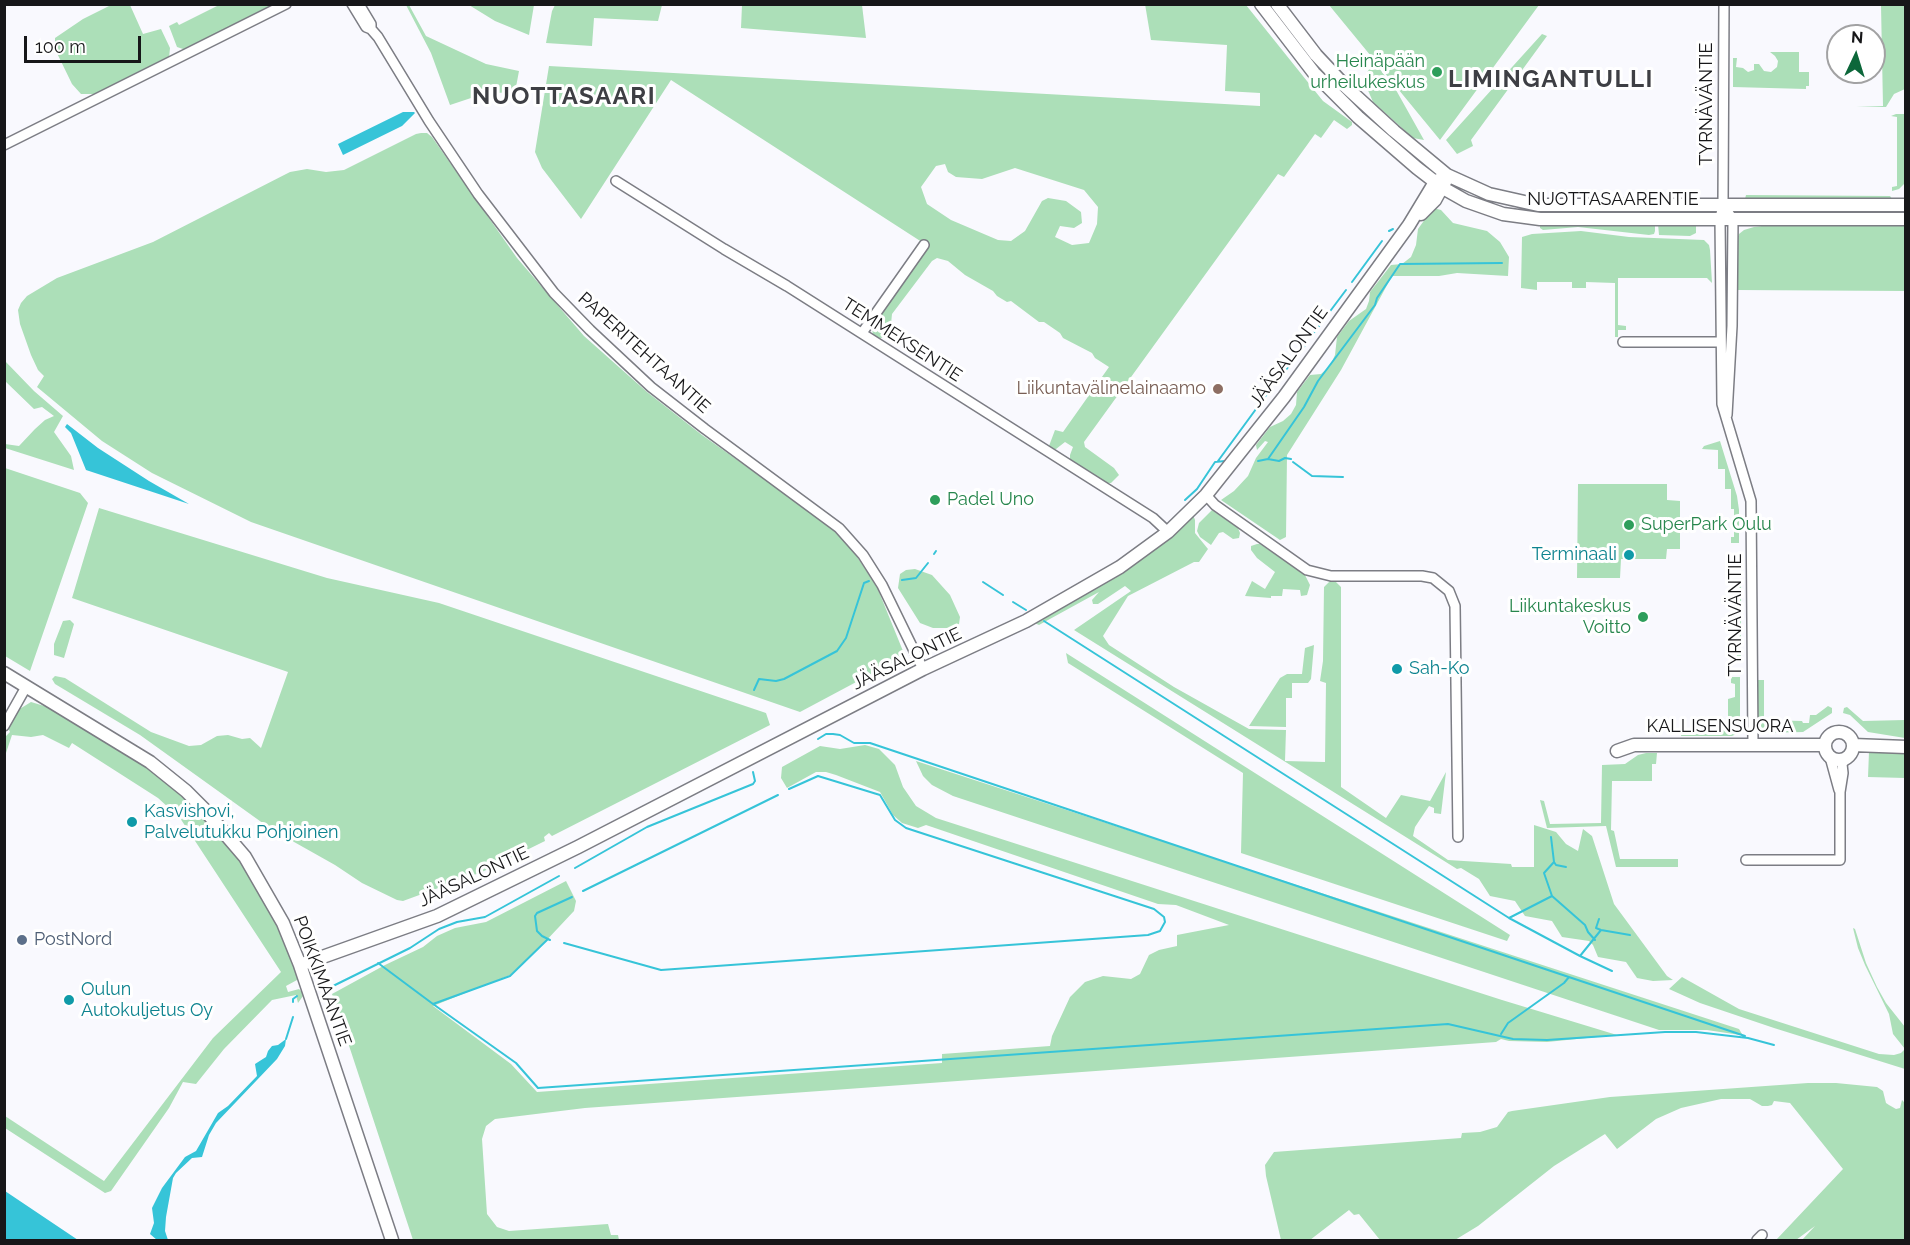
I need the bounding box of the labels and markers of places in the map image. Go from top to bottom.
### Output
place label: Heinäpään urheilukeskus [1310,51,1425,94]
marker: Heinäpään urheilukeskus [1430,65,1444,79]
place label: Liikuntavälinelainaamo [1016,378,1206,400]
marker: Liikuntavälinelainaamo [1211,382,1225,396]
place label: Padel Uno [947,489,1034,511]
marker: Padel Uno [928,493,942,507]
place label: SuperPark Oulu [1641,514,1772,536]
marker: SuperPark Oulu [1622,518,1636,532]
place label: Terminaali [1532,544,1617,566]
marker: Terminaali [1622,548,1636,562]
place label: Liikuntakeskus Voitto [1509,596,1631,638]
marker: Liikuntakeskus Voitto [1636,610,1650,624]
place label: Sah-Ko [1409,658,1470,680]
marker: Sah-Ko [1390,662,1404,676]
place label: Kasvishovi, Palvelutukku Pohjoinen [144,801,338,844]
marker: Kasvishovi, Palvelutukku Pohjoinen [125,815,139,829]
place label: PostNord [34,929,112,951]
marker: PostNord [15,933,29,947]
place label: Oulun Autokuljetus Oy [81,979,213,1022]
marker: Oulun Autokuljetus Oy [62,993,76,1007]

